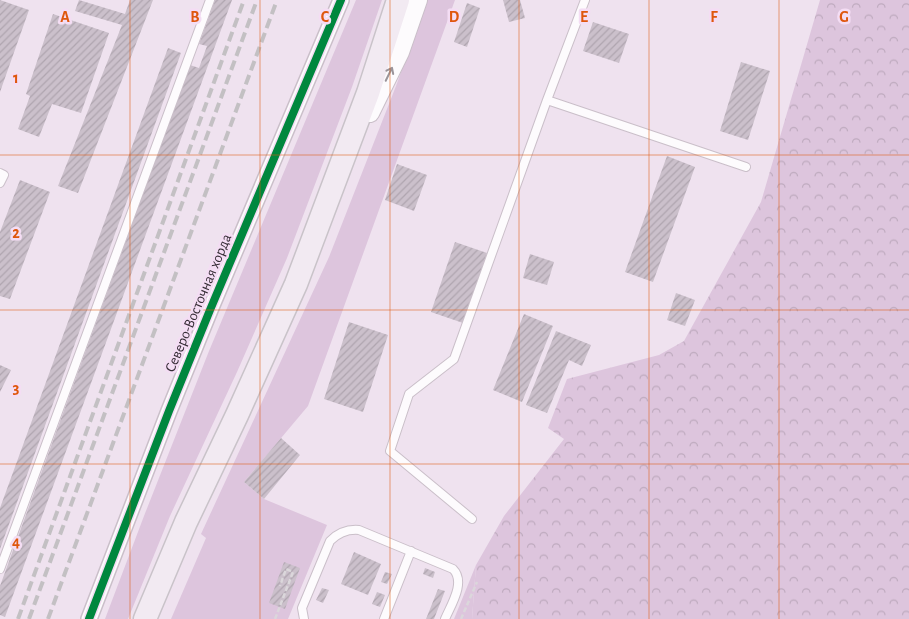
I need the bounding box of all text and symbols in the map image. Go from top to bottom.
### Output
text: A [60,9,70,25]
text: B [190,9,200,25]
text: C [321,9,330,25]
text: D [449,9,460,25]
text: E [580,9,588,25]
text: F [710,9,718,25]
text: G [839,9,849,25]
one-way arrow [384,66,394,81]
text: 1 [13,70,19,86]
text: 2 [12,225,20,241]
street label: Северо-Восточная хорда [163,232,234,375]
text: 3 [13,380,20,396]
text: 4 [12,534,20,550]

